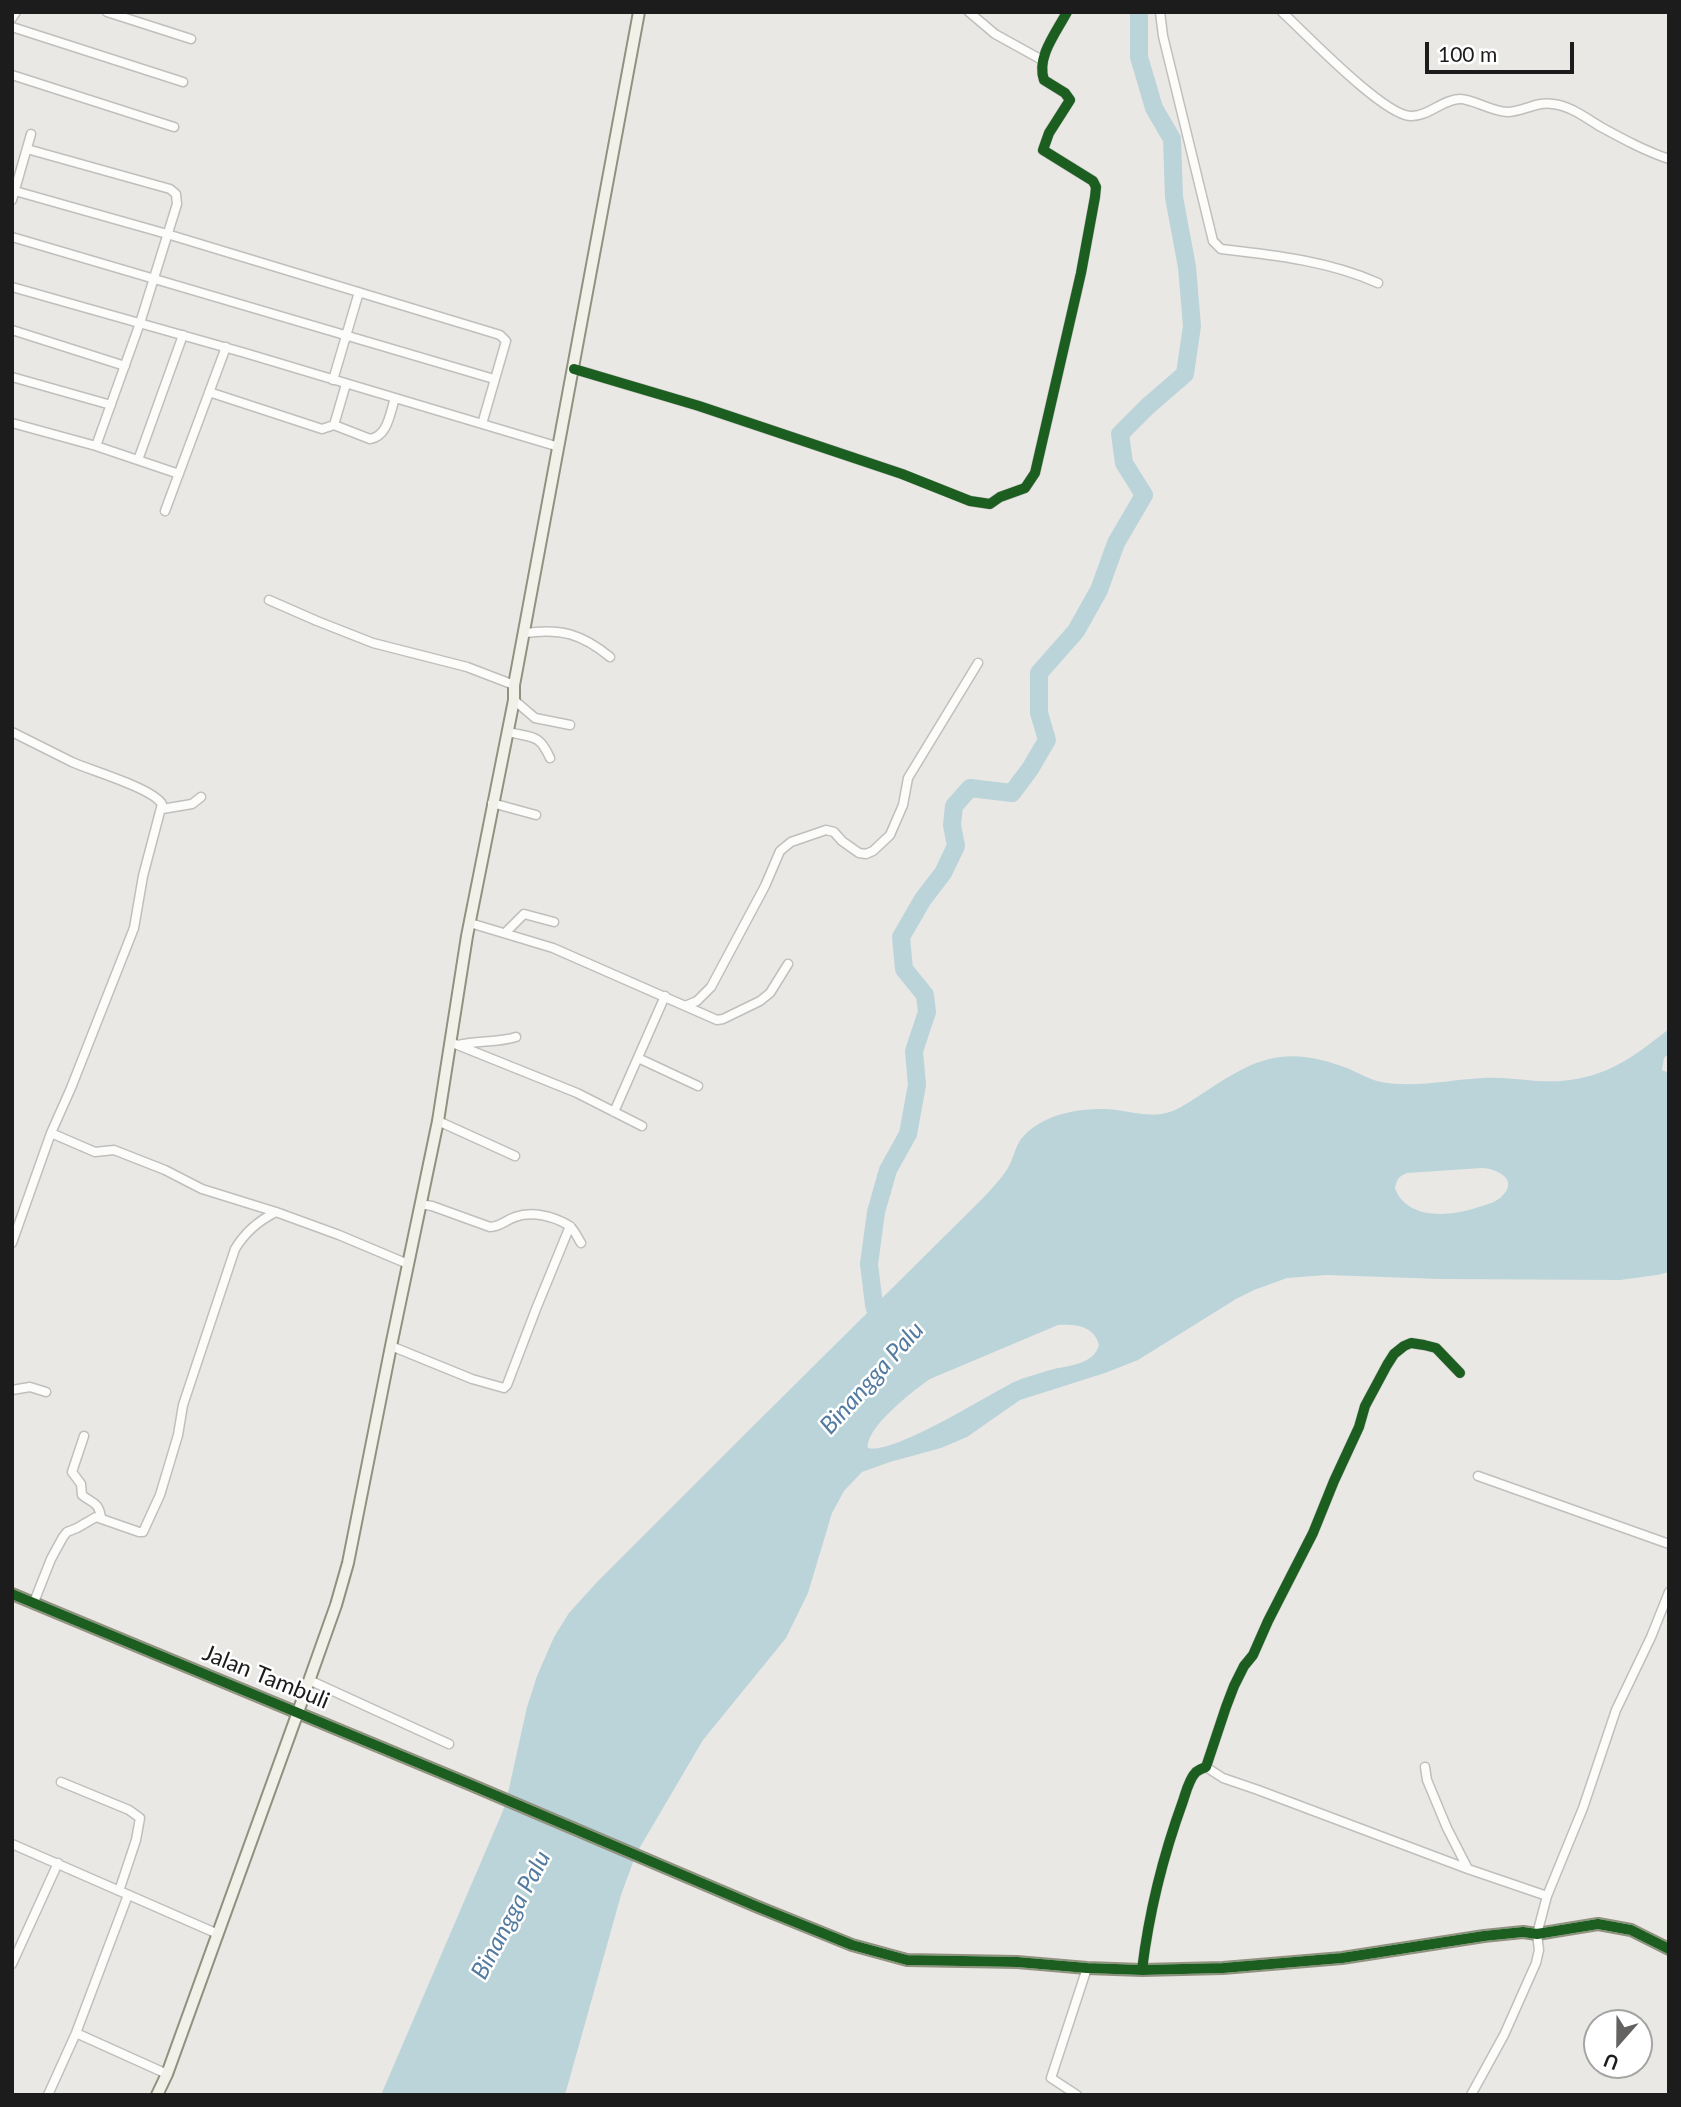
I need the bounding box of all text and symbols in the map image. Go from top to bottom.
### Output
scale bar [1429,28,1578,72]
text: 100 m [1438,41,1497,66]
water label: Binangga Palu [814,1316,930,1440]
street label: Jalan Tambuli [199,1639,333,1715]
water label: Binangga Palu [465,1846,557,1984]
north arrow [1583,2009,1653,2079]
text: U [1600,2049,1622,2075]

